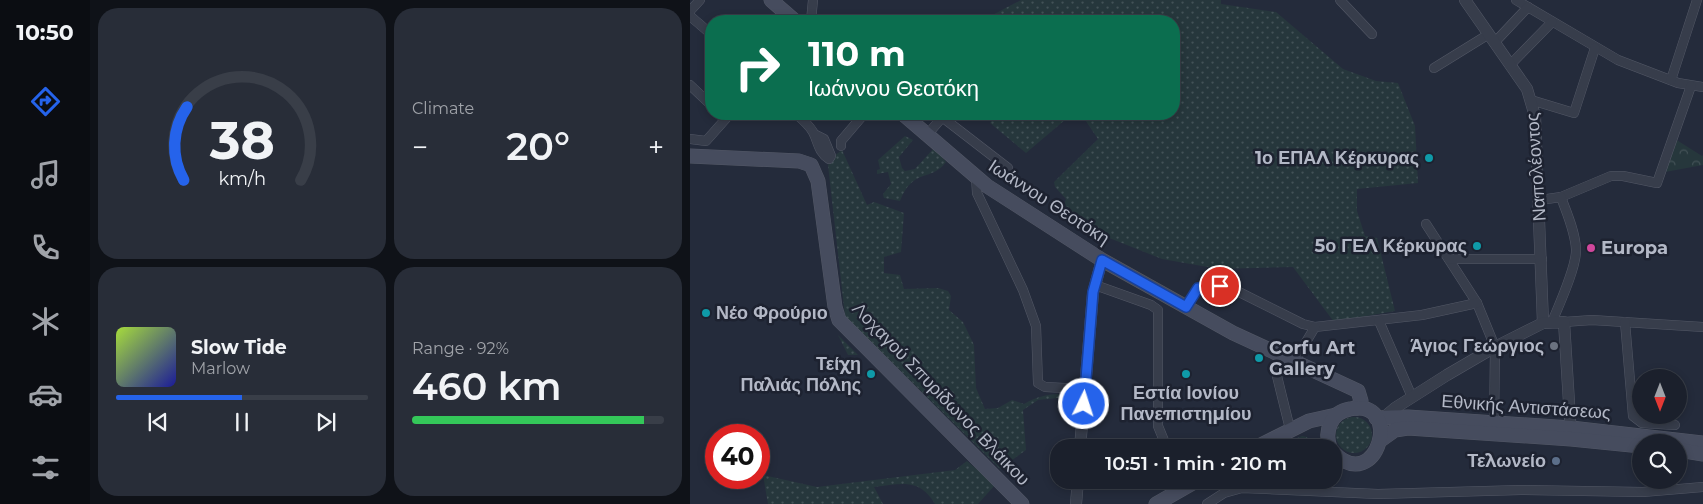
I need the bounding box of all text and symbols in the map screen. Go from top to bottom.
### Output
text: 10:50 [16,19,74,46]
text: 110 m [808,32,906,75]
icon: right [725,35,790,100]
text: Ιωάννου Θεοτόκη [808,75,979,102]
icon: directions [28,84,63,119]
text: Climate [412,99,474,118]
text: 38 [208,109,275,172]
street label: Ναπολέοντος [1521,112,1551,222]
text: 20° [506,123,570,170]
text: − [412,130,428,164]
text: + [648,130,664,164]
place label: 1ο ΕΠΑΛ Κέρκυρας [1255,147,1419,169]
marker: 1ο ΕΠΑΛ Κέρκυρας [1423,152,1435,164]
street label: Ιωάννου Θεοτόκη [984,155,1114,249]
icon: music [28,157,63,192]
text: km/h [218,168,266,189]
icon: phone [28,230,63,265]
place label: 5ο ΓΕΛ Κέρκυρας [1315,235,1467,257]
place label: Europa [1601,237,1668,259]
marker: 5ο ΓΕΛ Κέρκυρας [1471,240,1483,252]
marker: Europa [1585,242,1597,254]
pin [1199,265,1241,307]
icon: arrive [1206,272,1234,300]
street label: Λοχαγού Σπυρίδωνος Βλάικου [848,298,1034,490]
place label: Νέο Φρούριο [716,302,828,324]
icon: climate [28,304,63,339]
marker: Νέο Φρούριο [700,307,712,319]
place label: Άγιος Γεώργιος [1410,335,1544,357]
text: Slow Tide [191,336,287,359]
place label: Corfu Art Gallery [1269,337,1355,380]
text: Range · 92% [412,339,509,358]
marker: Άγιος Γεώργιος [1548,340,1560,352]
marker: Corfu Art Gallery [1253,352,1265,364]
place label: Τείχη Παλιάς Πόλης [741,353,861,396]
text: Marlow [191,359,250,378]
text: 460 km [412,363,562,410]
marker: Τείχη Παλιάς Πόλης [865,368,877,380]
marker: Εστία Ιονίου Πανεπιστημίου [1180,368,1192,380]
north arrow [1632,369,1688,424]
map controls [1632,369,1687,489]
icon: car [28,377,63,412]
position arrow [1057,377,1109,429]
place label: Εστία Ιονίου Πανεπιστημίου [1121,382,1251,425]
street label: Εθνικής Αντιστάσεως [1441,390,1612,424]
icon: previous [144,408,172,436]
icon: pause [228,408,256,436]
icon: next [312,408,340,436]
speed limit sign: 40 [705,424,770,489]
button: search [1632,434,1687,489]
icon: filters [28,450,63,485]
place label: Τελωνείο [1467,450,1546,472]
text: 10:51 · 1 min · 210 m [1105,452,1287,475]
marker: Τελωνείο [1550,455,1562,467]

